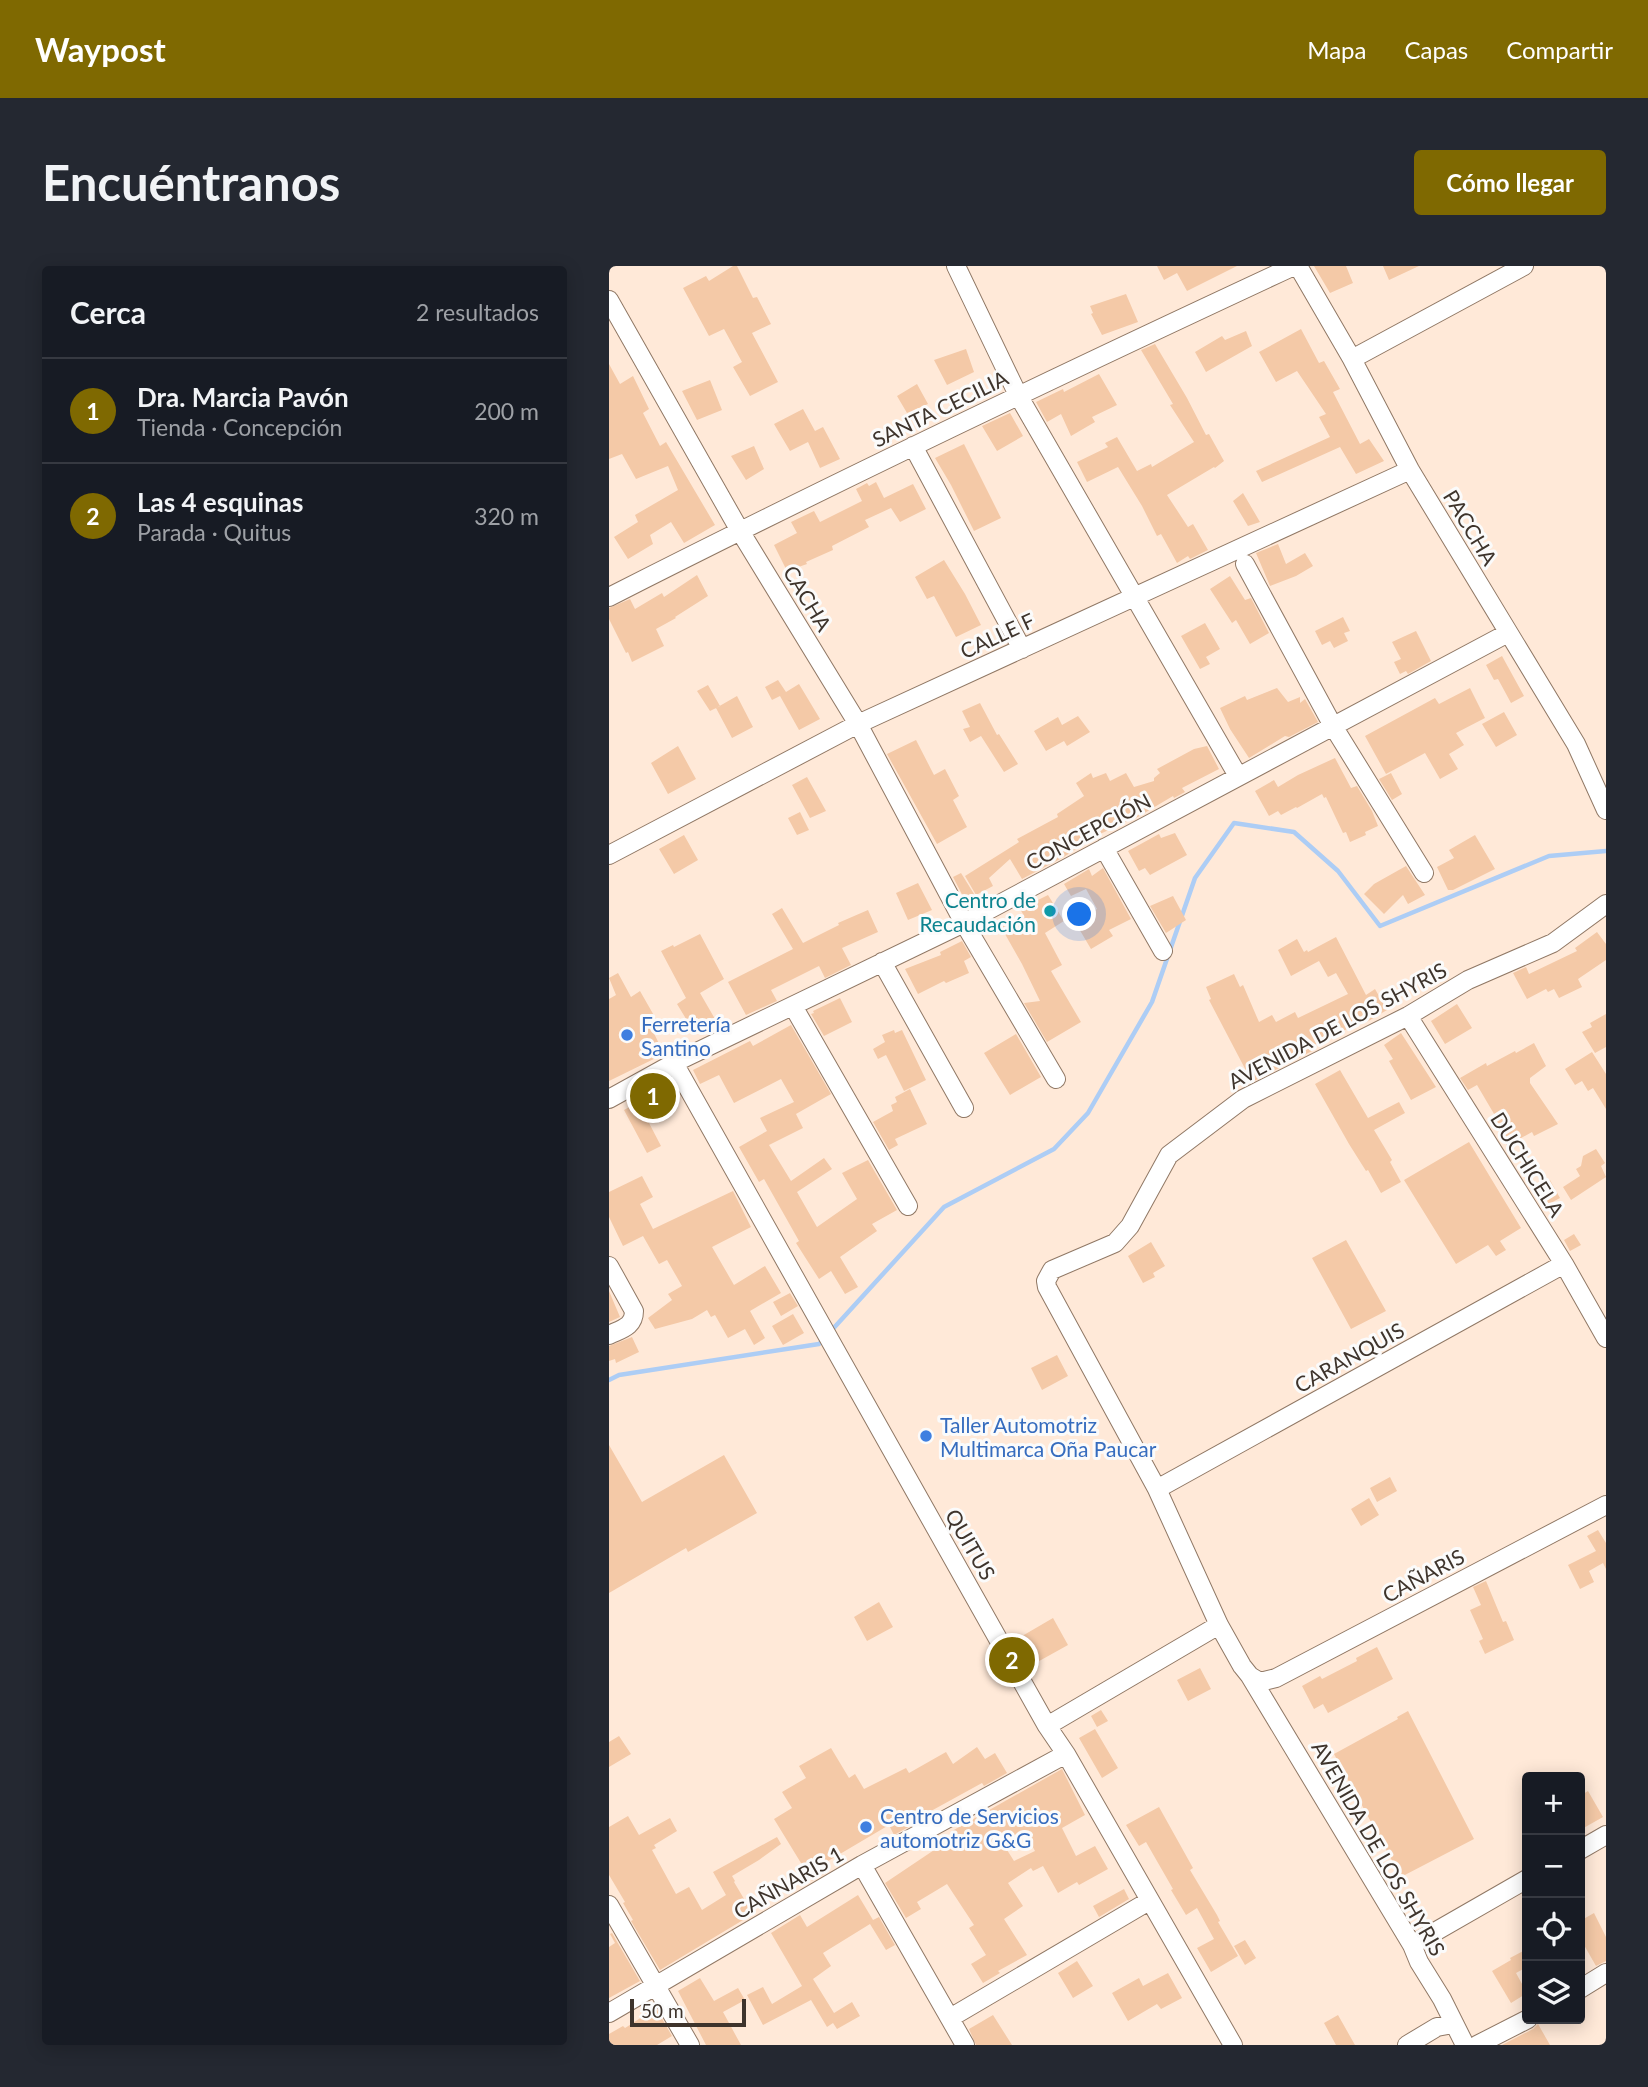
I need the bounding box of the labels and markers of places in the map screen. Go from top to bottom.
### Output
place label: Centro de Recaudación [919,887,1036,936]
marker: Centro de Recaudación [1042,903,1058,919]
place label: Ferretería Santino [641,1011,731,1060]
marker: Ferretería Santino [619,1027,635,1043]
pin: 1 [630,1070,676,1122]
place label: Taller Automotriz Multimarca Oña Paucar [940,1412,1157,1461]
marker: Taller Automotriz Multimarca Oña Paucar [918,1428,934,1444]
pin: 2 [989,1634,1035,1686]
place label: Centro de Servicios automotriz G&G [880,1803,1059,1852]
marker: Centro de Servicios automotriz G&G [858,1819,874,1835]

